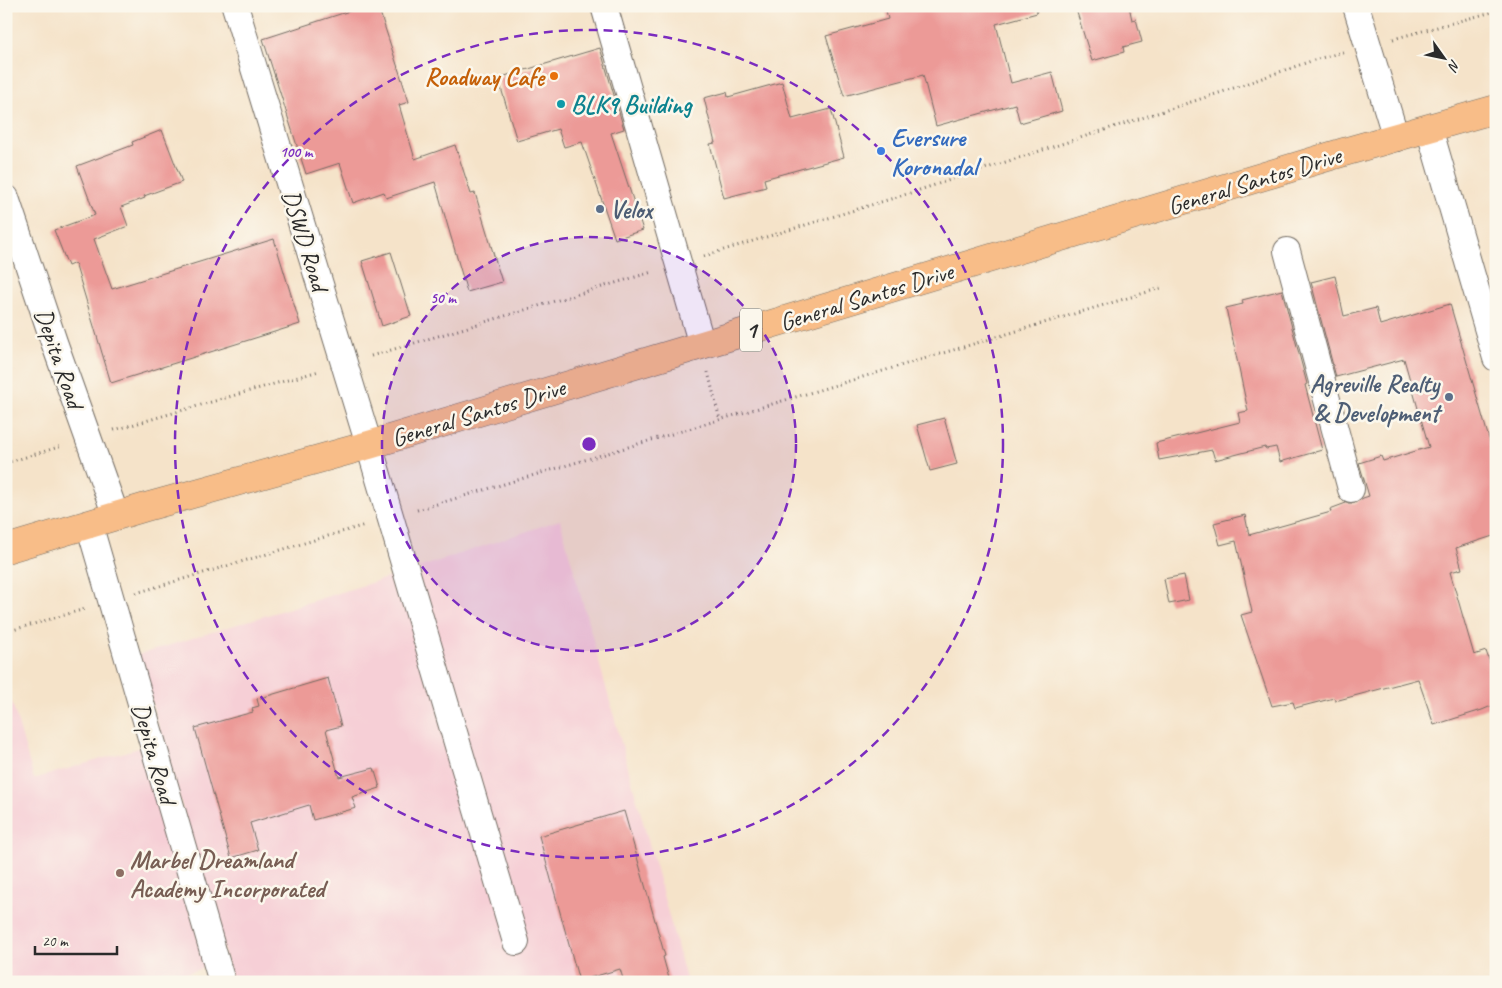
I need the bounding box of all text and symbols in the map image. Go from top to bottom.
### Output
north arrow [1420,32,1470,82]
text: N [1444,57,1464,75]
place label: Roadway Cafe [424,61,546,93]
marker: Roadway Cafe [548,70,560,82]
place label: BLK9 Building [571,89,693,121]
marker: BLK9 Building [555,98,567,110]
place label: Eversure Koronadal [891,122,982,183]
street label: General Santos Drive [1164,139,1347,223]
text: 100 m [280,143,314,162]
marker: Eversure Koronadal [875,145,887,157]
street label: DSWD Road [275,186,337,299]
place label: Velox [610,194,655,226]
marker: Velox [594,203,606,215]
street label: General Santos Drive [776,255,959,339]
text: 50 m [430,289,457,308]
street label: Depita Road [27,304,92,415]
road number: 1 [740,308,762,352]
place label: Agreville Realty & Development [1310,368,1443,429]
street label: General Santos Drive [388,371,571,455]
marker: Agreville Realty & Development [1443,391,1455,403]
centre of rings [580,435,598,453]
street label: Depita Road [124,699,185,810]
place label: Marbel Dreamland Academy Incorporated [130,844,329,905]
marker: Marbel Dreamland Academy Incorporated [114,867,126,879]
scale bar [35,923,118,955]
text: 20 m [42,932,69,951]

